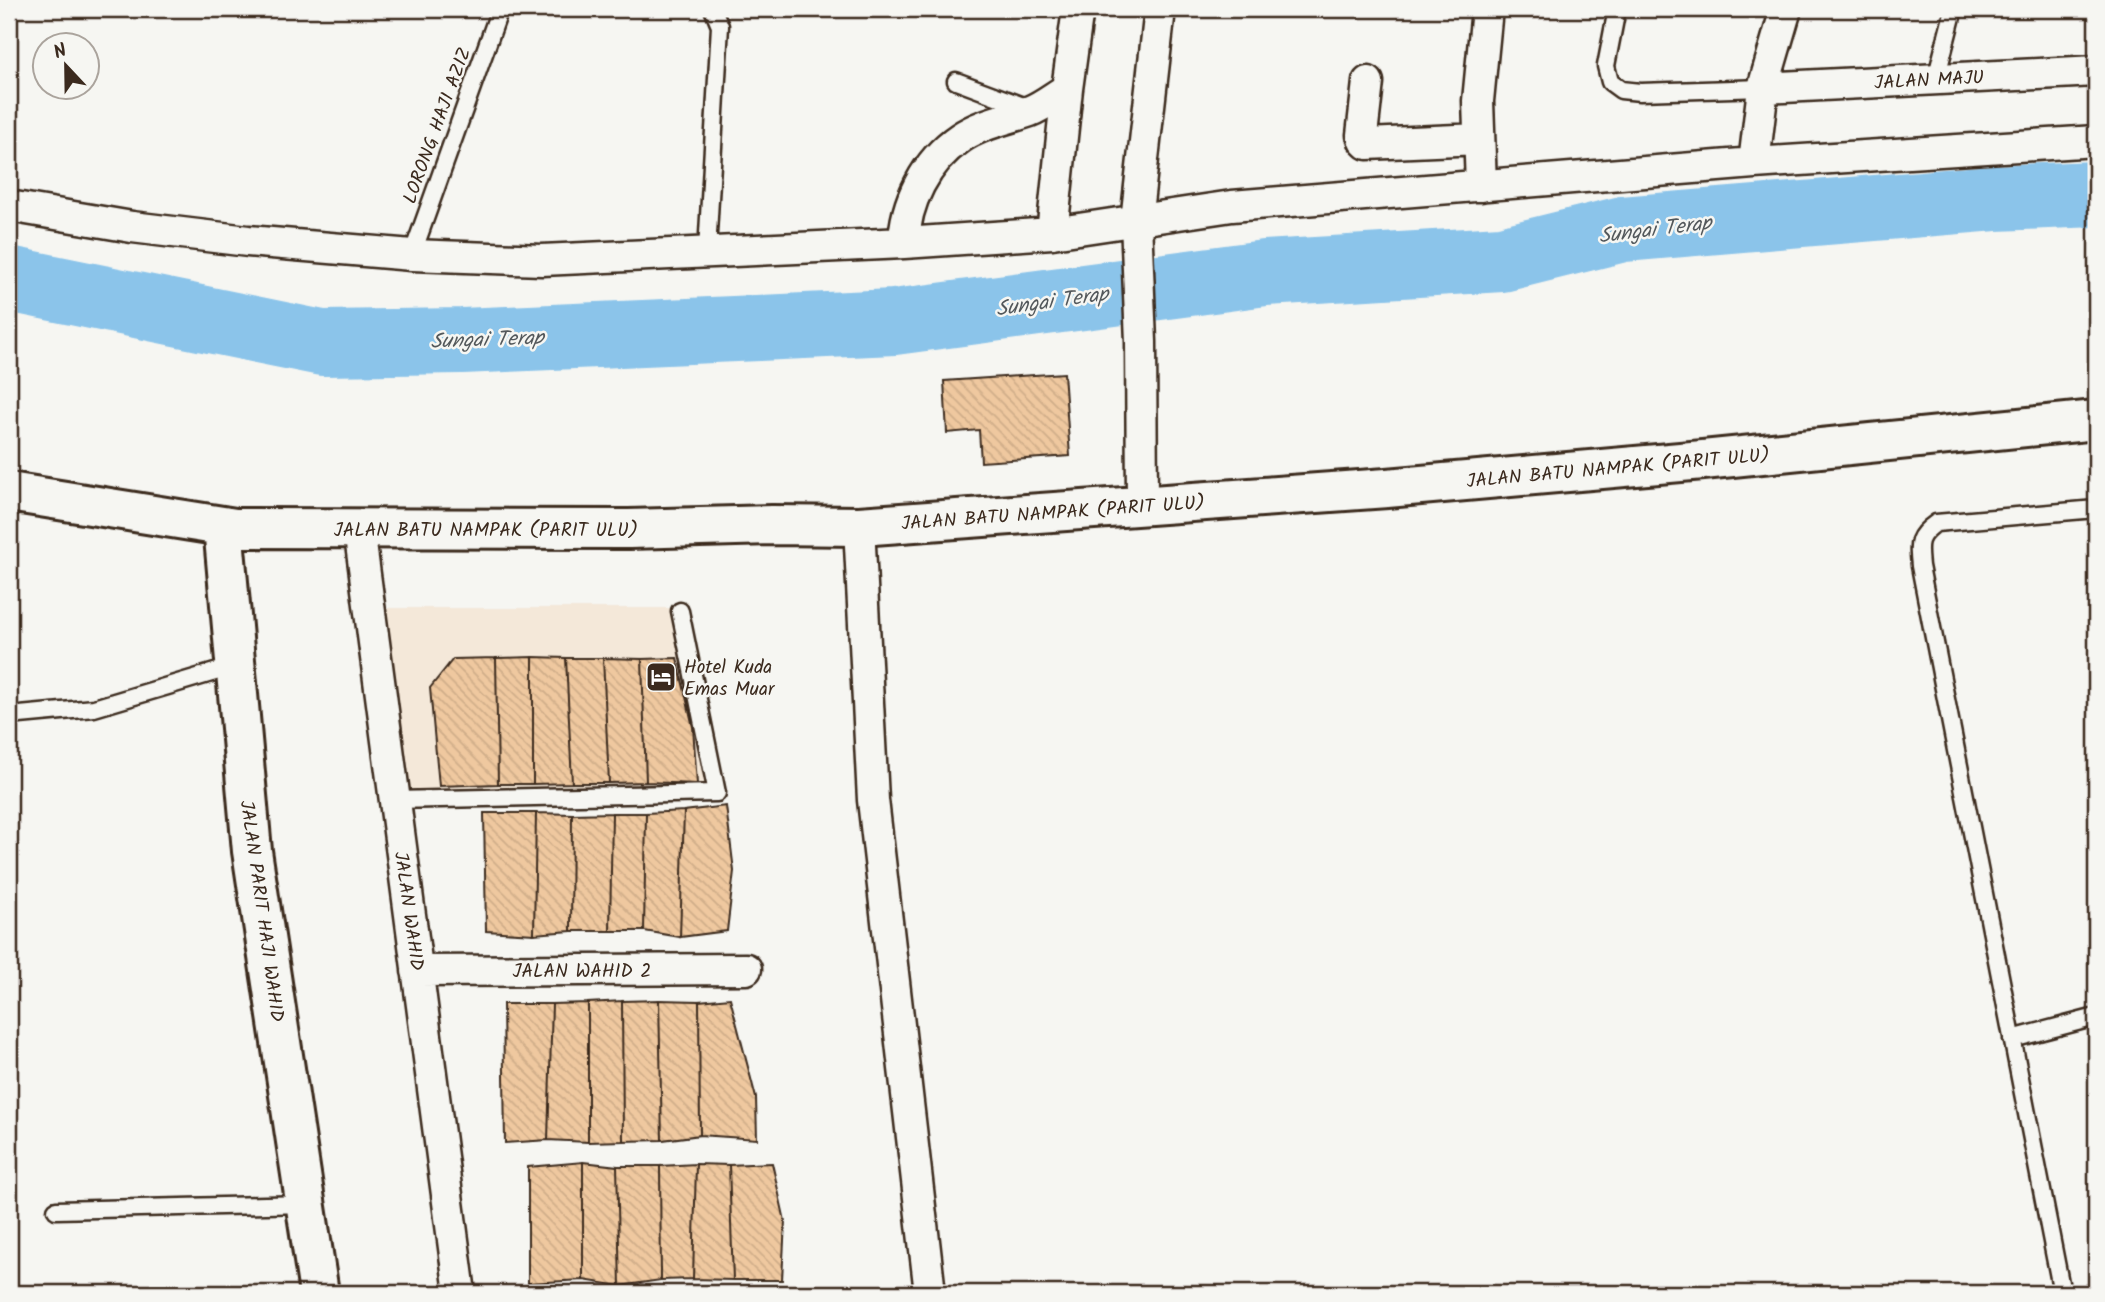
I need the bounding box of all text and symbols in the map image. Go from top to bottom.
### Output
north arrow [32,32,102,102]
text: N [49,36,72,68]
street label: LORONG HAJI AZIZ [396,43,480,208]
street label: JALAN MAJU [1874,63,1985,99]
water label: Sungai Terap [1597,207,1715,254]
water label: Sungai Terap [994,278,1112,327]
water label: Sungai Terap [430,322,546,359]
street label: JALAN BATU NAMPAK (PARIT ULU) [1465,441,1771,497]
street label: JALAN BATU NAMPAK (PARIT ULU) [900,488,1206,540]
street label: JALAN BATU NAMPAK (PARIT ULU) [334,516,638,546]
place label: Hotel Kuda Emas Muar [684,653,776,705]
hotel icon: Hotel Kuda Emas Muar [644,660,678,694]
street label: JALAN PARIT HAJI WAHID [231,799,291,1024]
street label: JALAN WAHID [385,850,431,973]
street label: JALAN WAHID 2 [513,957,651,987]

